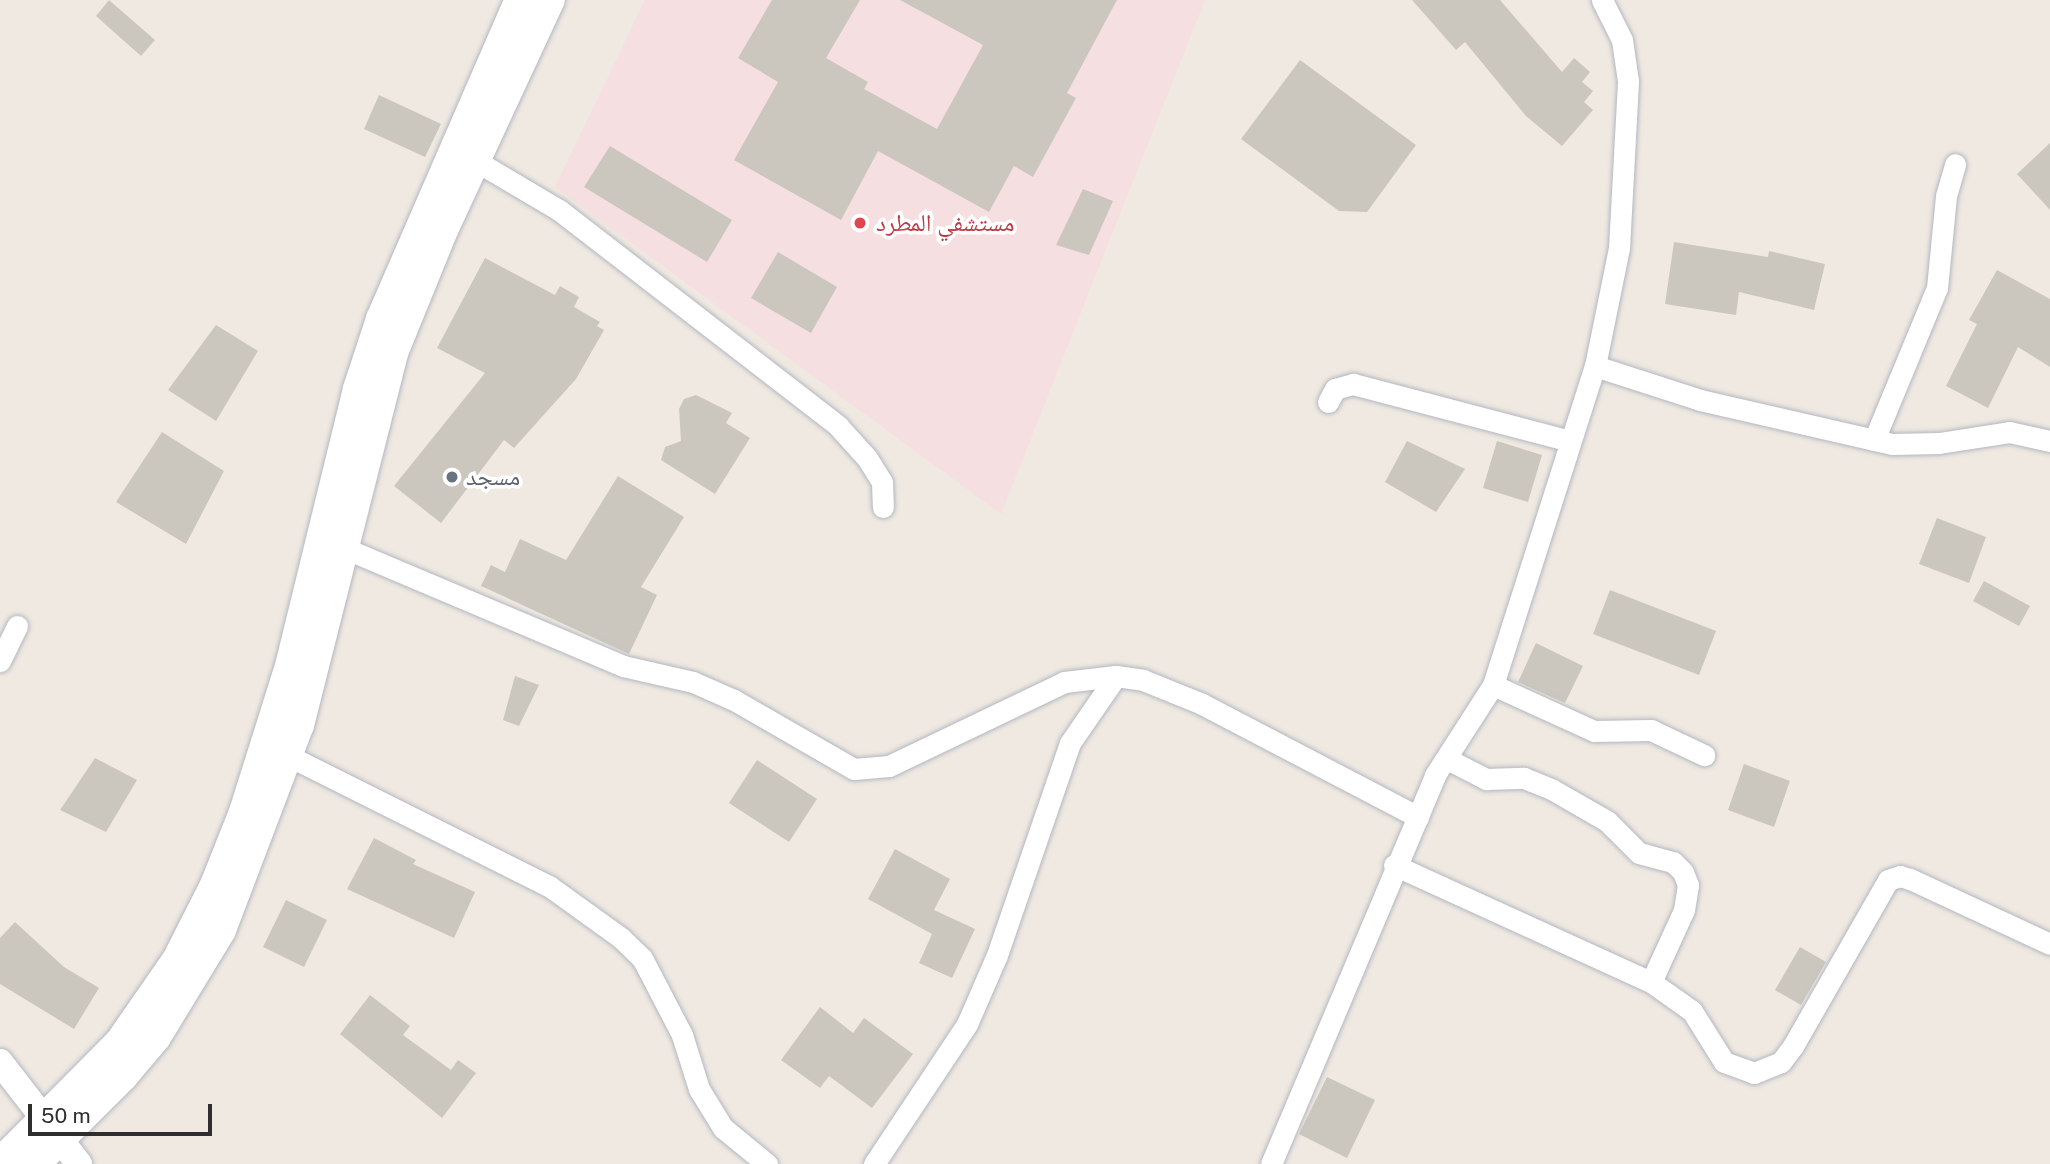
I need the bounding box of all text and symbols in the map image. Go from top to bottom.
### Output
place label: مستشفي المطرد [876,209,1014,237]
marker: مستشفي المطرد [850,213,870,233]
place label: مسجد [466,463,520,491]
marker: مسجد [444,469,460,485]
scale bar [32,1090,215,1134]
text: 50 m [41,1103,91,1128]

